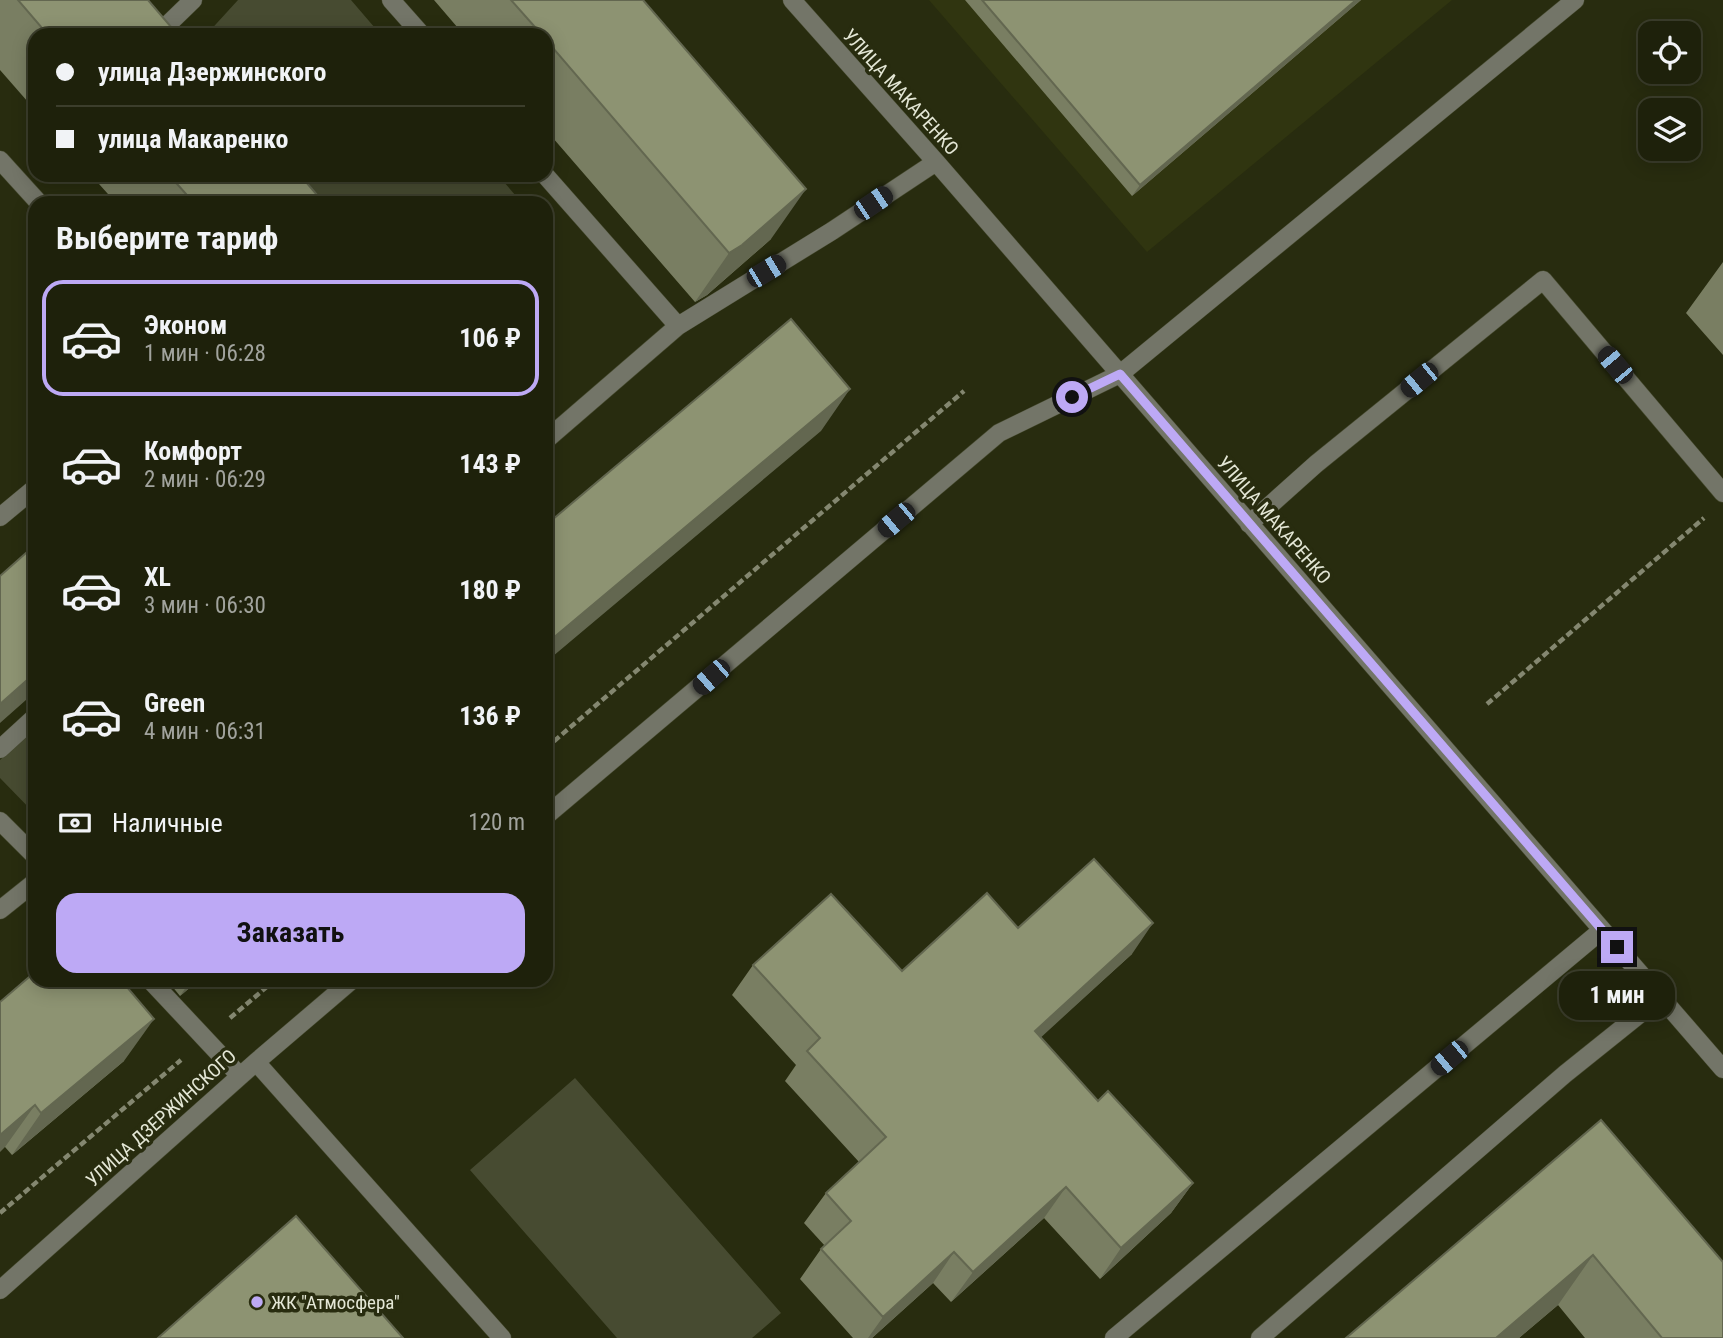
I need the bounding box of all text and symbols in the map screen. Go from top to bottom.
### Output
map controls [1638,21,1701,161]
button: locate [1638,21,1701,84]
street label: УЛИЦА МАКАРЕНКО [838,24,964,160]
text: улица Дзержинского [98,57,326,87]
button: layers [1638,98,1701,161]
text: улица Макаренко [98,124,288,154]
car [850,183,897,223]
text: Выберите тариф [56,219,278,257]
car [743,251,790,291]
icon: car [60,307,123,370]
text: Эконом [144,310,227,340]
text: 106 ₽ [459,323,521,353]
text: 1 мин · 06:28 [144,340,266,367]
car [1594,342,1637,388]
car [1397,359,1442,401]
route start [1056,381,1088,413]
icon: car [60,433,123,496]
text: Комфорт [144,436,242,466]
text: 143 ₽ [459,449,521,479]
street label: УЛИЦА МАКАРЕНКО [1212,451,1336,589]
text: 2 мин · 06:29 [144,466,266,493]
car [874,498,919,542]
icon: car [60,559,123,622]
text: XL [144,562,171,592]
text: 180 ₽ [459,575,521,605]
text: 3 мин · 06:30 [144,592,266,619]
car [689,655,734,699]
icon: car [60,685,123,748]
text: Green [144,688,205,718]
text: 136 ₽ [459,701,521,731]
text: 4 мин · 06:31 [144,718,266,745]
icon: cash [56,804,94,842]
text: Наличные [112,808,223,838]
text: 120 m [468,809,525,836]
button: Заказать [56,893,525,973]
route end [1601,931,1633,963]
callout: 1 мин [1559,972,1675,1020]
text: 1 мин [1589,982,1645,1009]
car [1427,1036,1472,1080]
street label: УЛИЦА ДЗЕРЖИНСКОГО [81,1044,241,1192]
place label: ЖК "Атмосфера" [271,1291,400,1314]
marker: ЖК "Атмосфера" [249,1294,265,1310]

